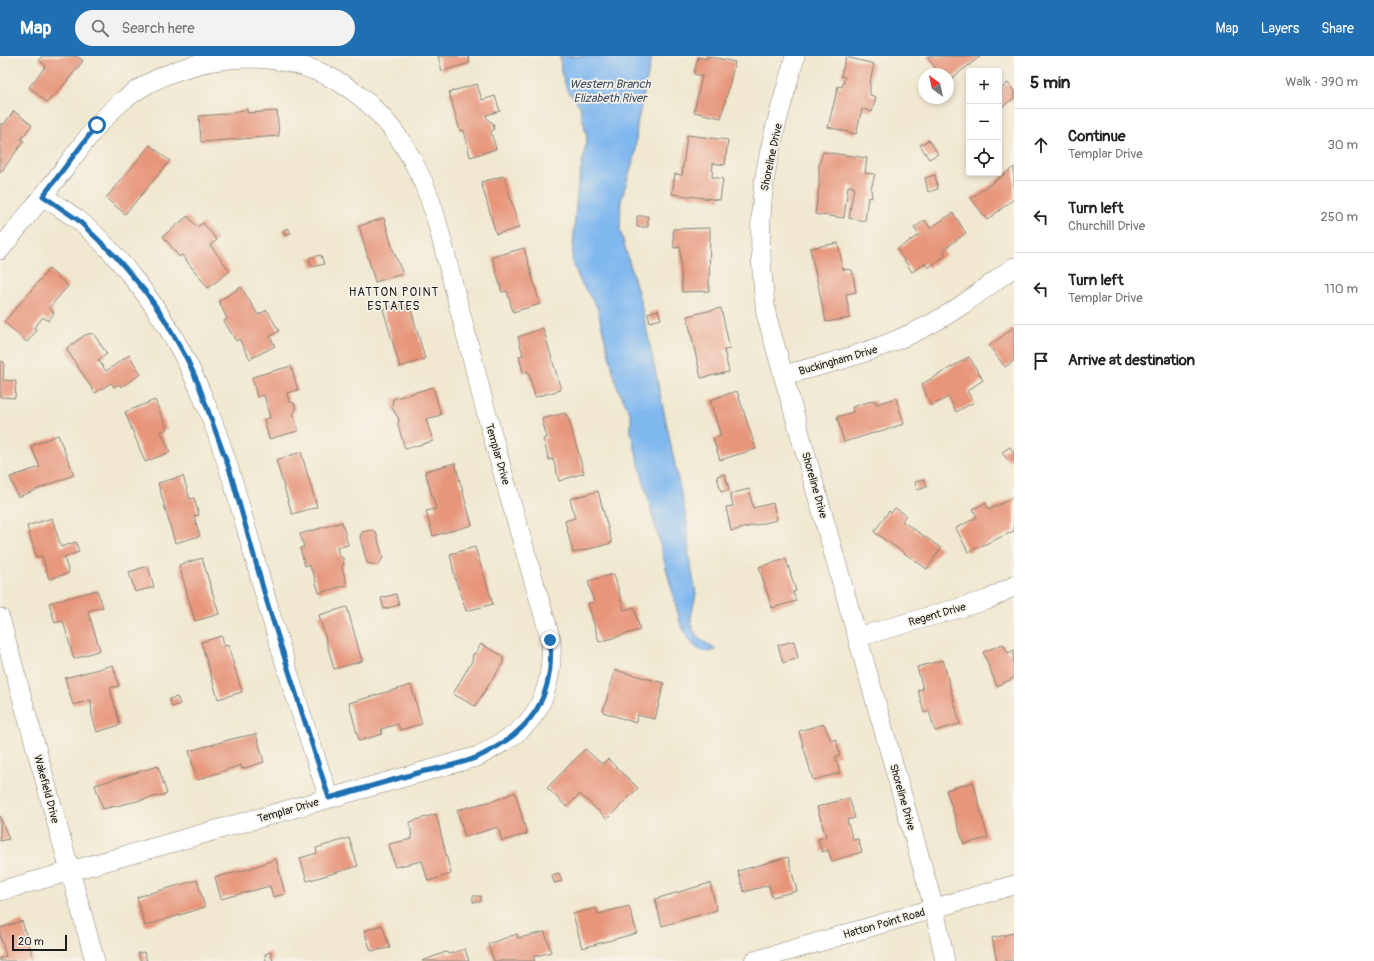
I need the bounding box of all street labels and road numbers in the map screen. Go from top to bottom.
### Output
street label: Shoreline Drive [758,122,785,192]
street label: Buckingham Drive [797,343,880,378]
street label: Templar Drive [483,422,513,487]
street label: Shoreline Drive [799,450,830,520]
street label: Regent Drive [907,600,968,629]
street label: Wakefield Drive [31,754,62,825]
street label: Shoreline Drive [887,762,918,832]
street label: Templar Drive [256,795,321,825]
street label: Hatton Point Road [842,906,927,941]

